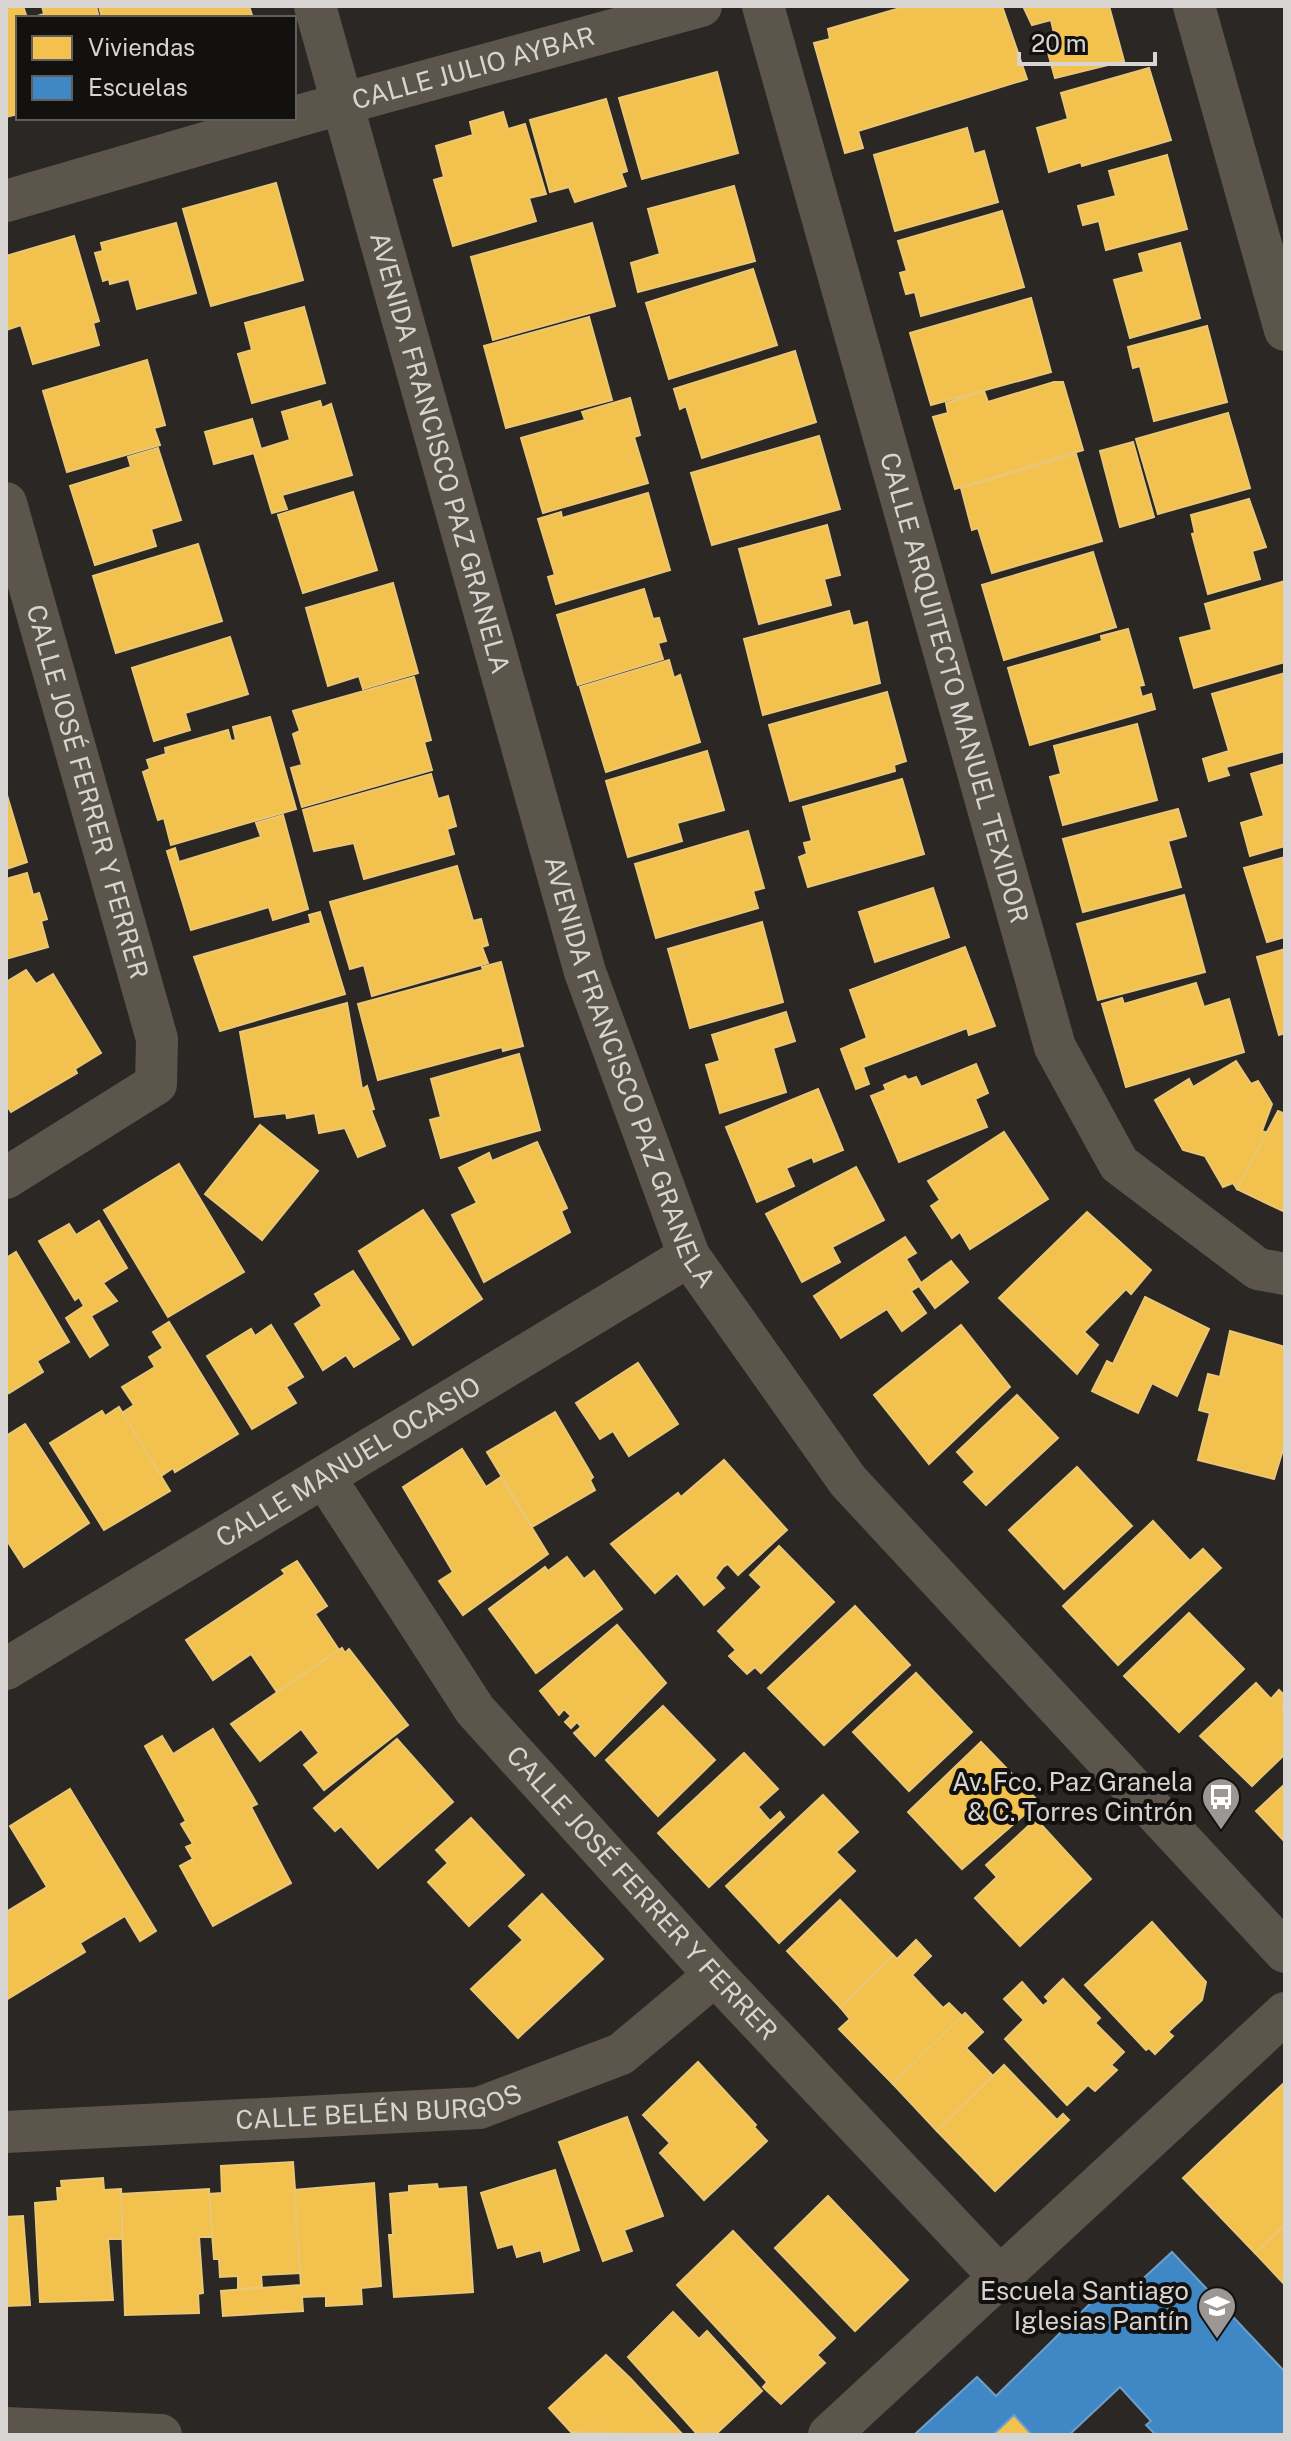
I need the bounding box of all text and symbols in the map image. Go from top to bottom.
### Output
legend [16,16,296,120]
scale bar [1019,16,1155,66]
street label: CALLE JULIO AYBAR [348,20,598,115]
text: 20 m [1031,29,1087,57]
text: Viviendas [88,33,195,61]
text: Escuelas [88,73,188,101]
street label: AVENIDA FRANCISCO PAZ GRANELA [364,229,517,677]
street label: CALLE ARQUITECTO MANUEL TEXIDOR [874,449,1035,926]
street label: CALLE JOSÉ FERRER Y FERRER [20,601,155,982]
street label: AVENIDA FRANCISCO PAZ GRANELA [538,853,722,1293]
street label: CALLE MANUEL OCASIO [210,1370,486,1553]
street label: CALLE JOSÉ FERRER Y FERRER [500,1739,784,2046]
place label: Av. Fco. Paz Granela & C. Torres Cintrón [952,1766,1193,1827]
bus stop icon: Av. Fco. Paz Granela & C. Torres Cintrón [1200,1776,1242,1831]
street label: CALLE BELÉN BURGOS [235,2077,526,2135]
place label: Escuela Santiago Iglesias Pantín [980,2275,1189,2336]
school or university icon: Escuela Santiago Iglesias Pantín [1196,2285,1238,2340]

